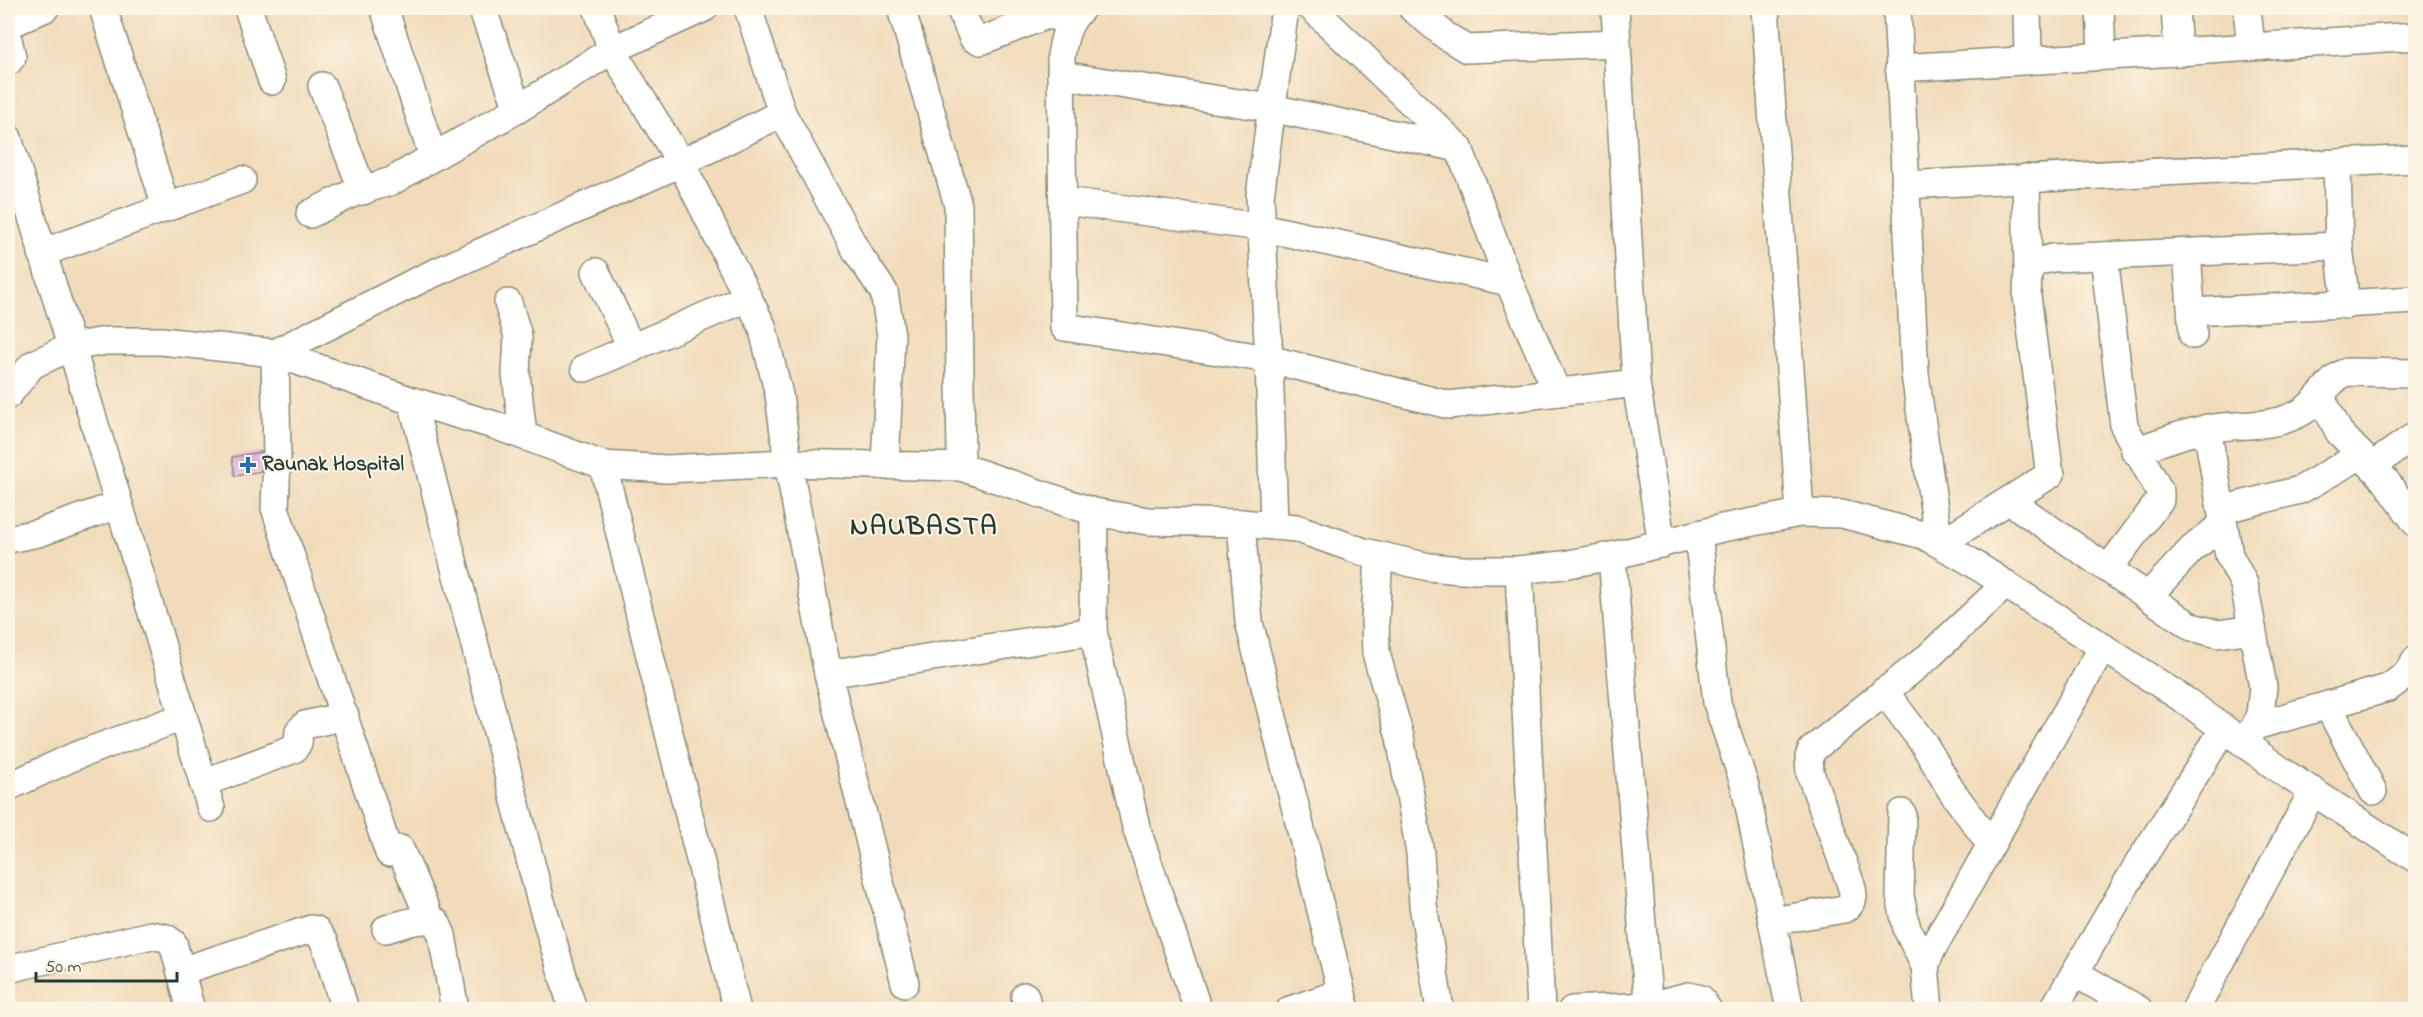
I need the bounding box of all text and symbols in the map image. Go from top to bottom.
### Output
place label: Raunak Hospital [262,450,404,480]
marker: Raunak Hospital [239,456,257,474]
district label: NAUBASTA [850,508,998,547]
scale bar [36,945,177,983]
text: 50 m [45,955,82,981]

